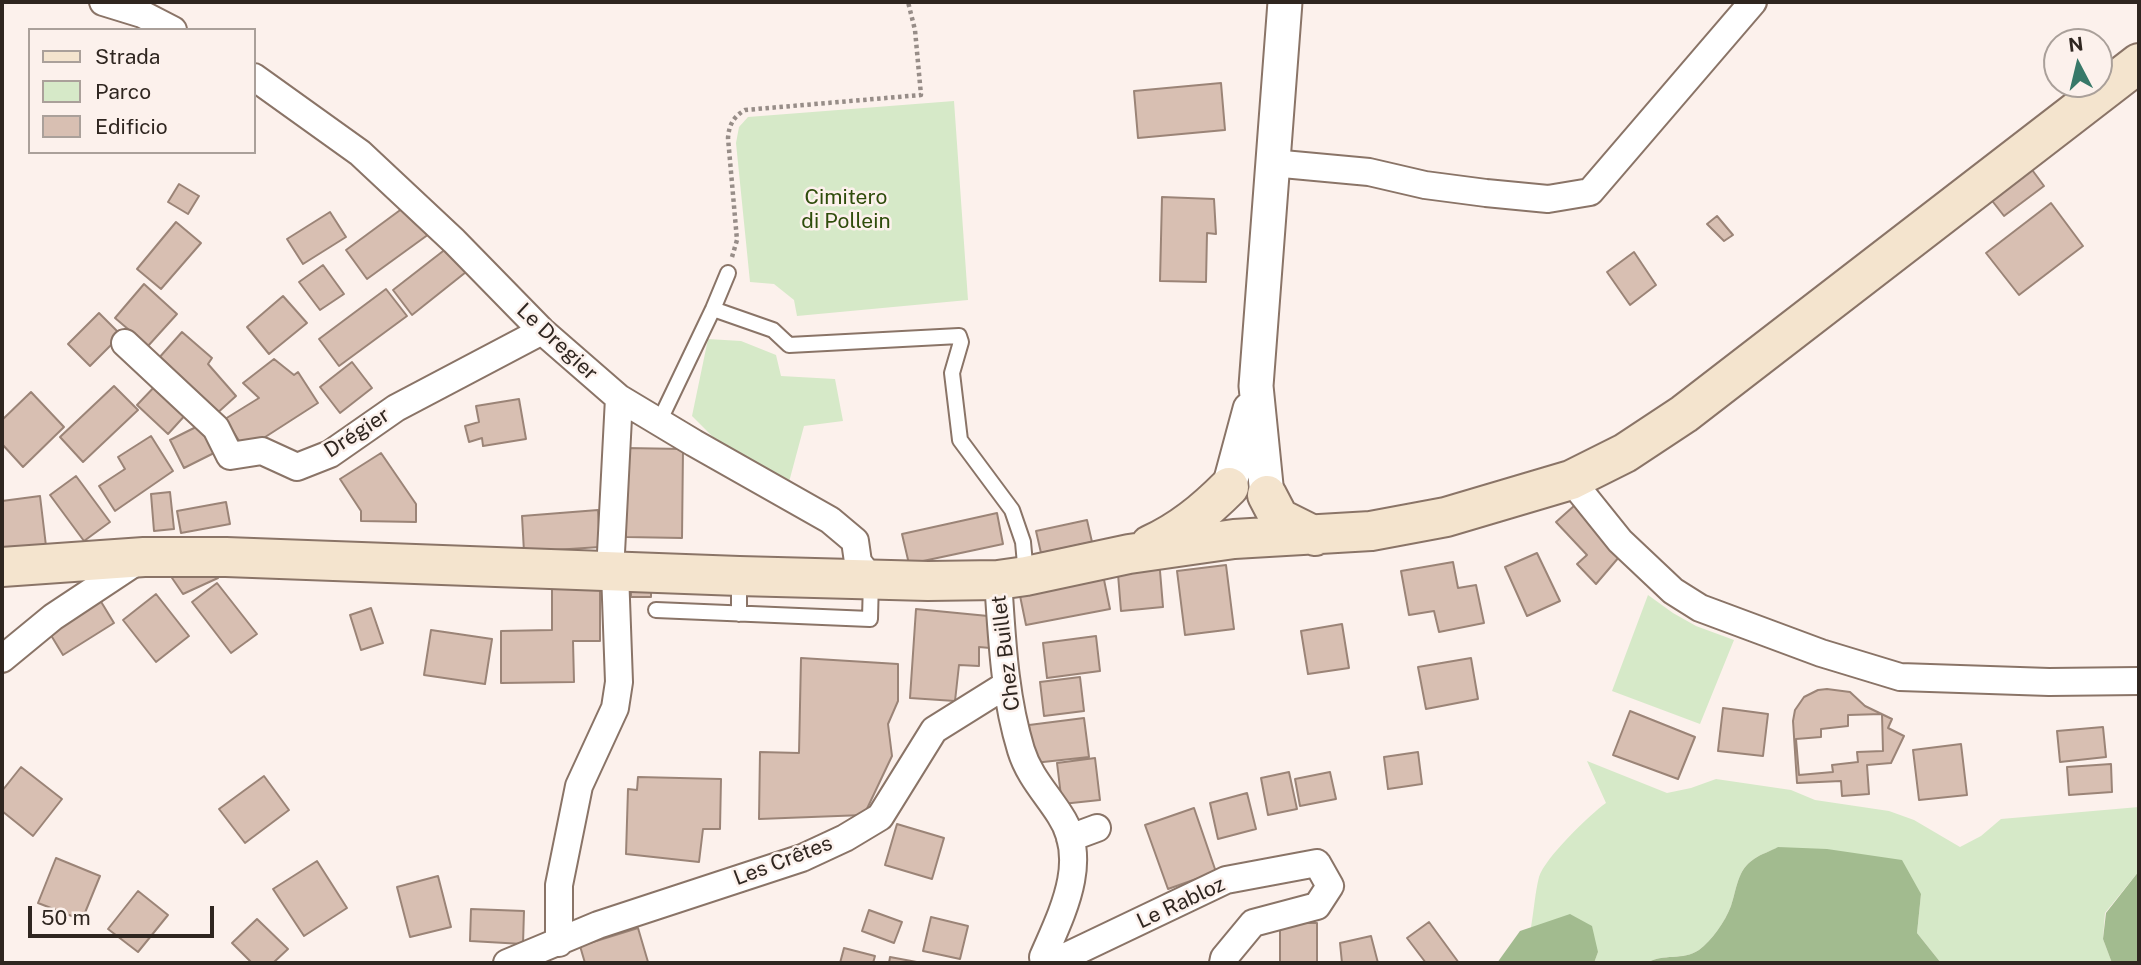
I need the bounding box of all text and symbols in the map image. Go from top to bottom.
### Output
legend [28,28,256,154]
north arrow [2043,28,2113,98]
text: N [2067,32,2084,56]
text: Strada [95,44,160,69]
text: Parco [95,79,151,104]
text: Edificio [95,114,168,139]
park label: Cimitero di Pollein [801,185,891,235]
street label: Le Dregier [511,298,603,386]
street label: Drégier [320,403,394,463]
street label: Chez Buillet [986,594,1026,712]
street label: Les Crêtes [730,831,836,891]
street label: Le Rabloz [1133,872,1229,934]
scale bar [32,892,217,936]
text: 50 m [41,905,91,930]

